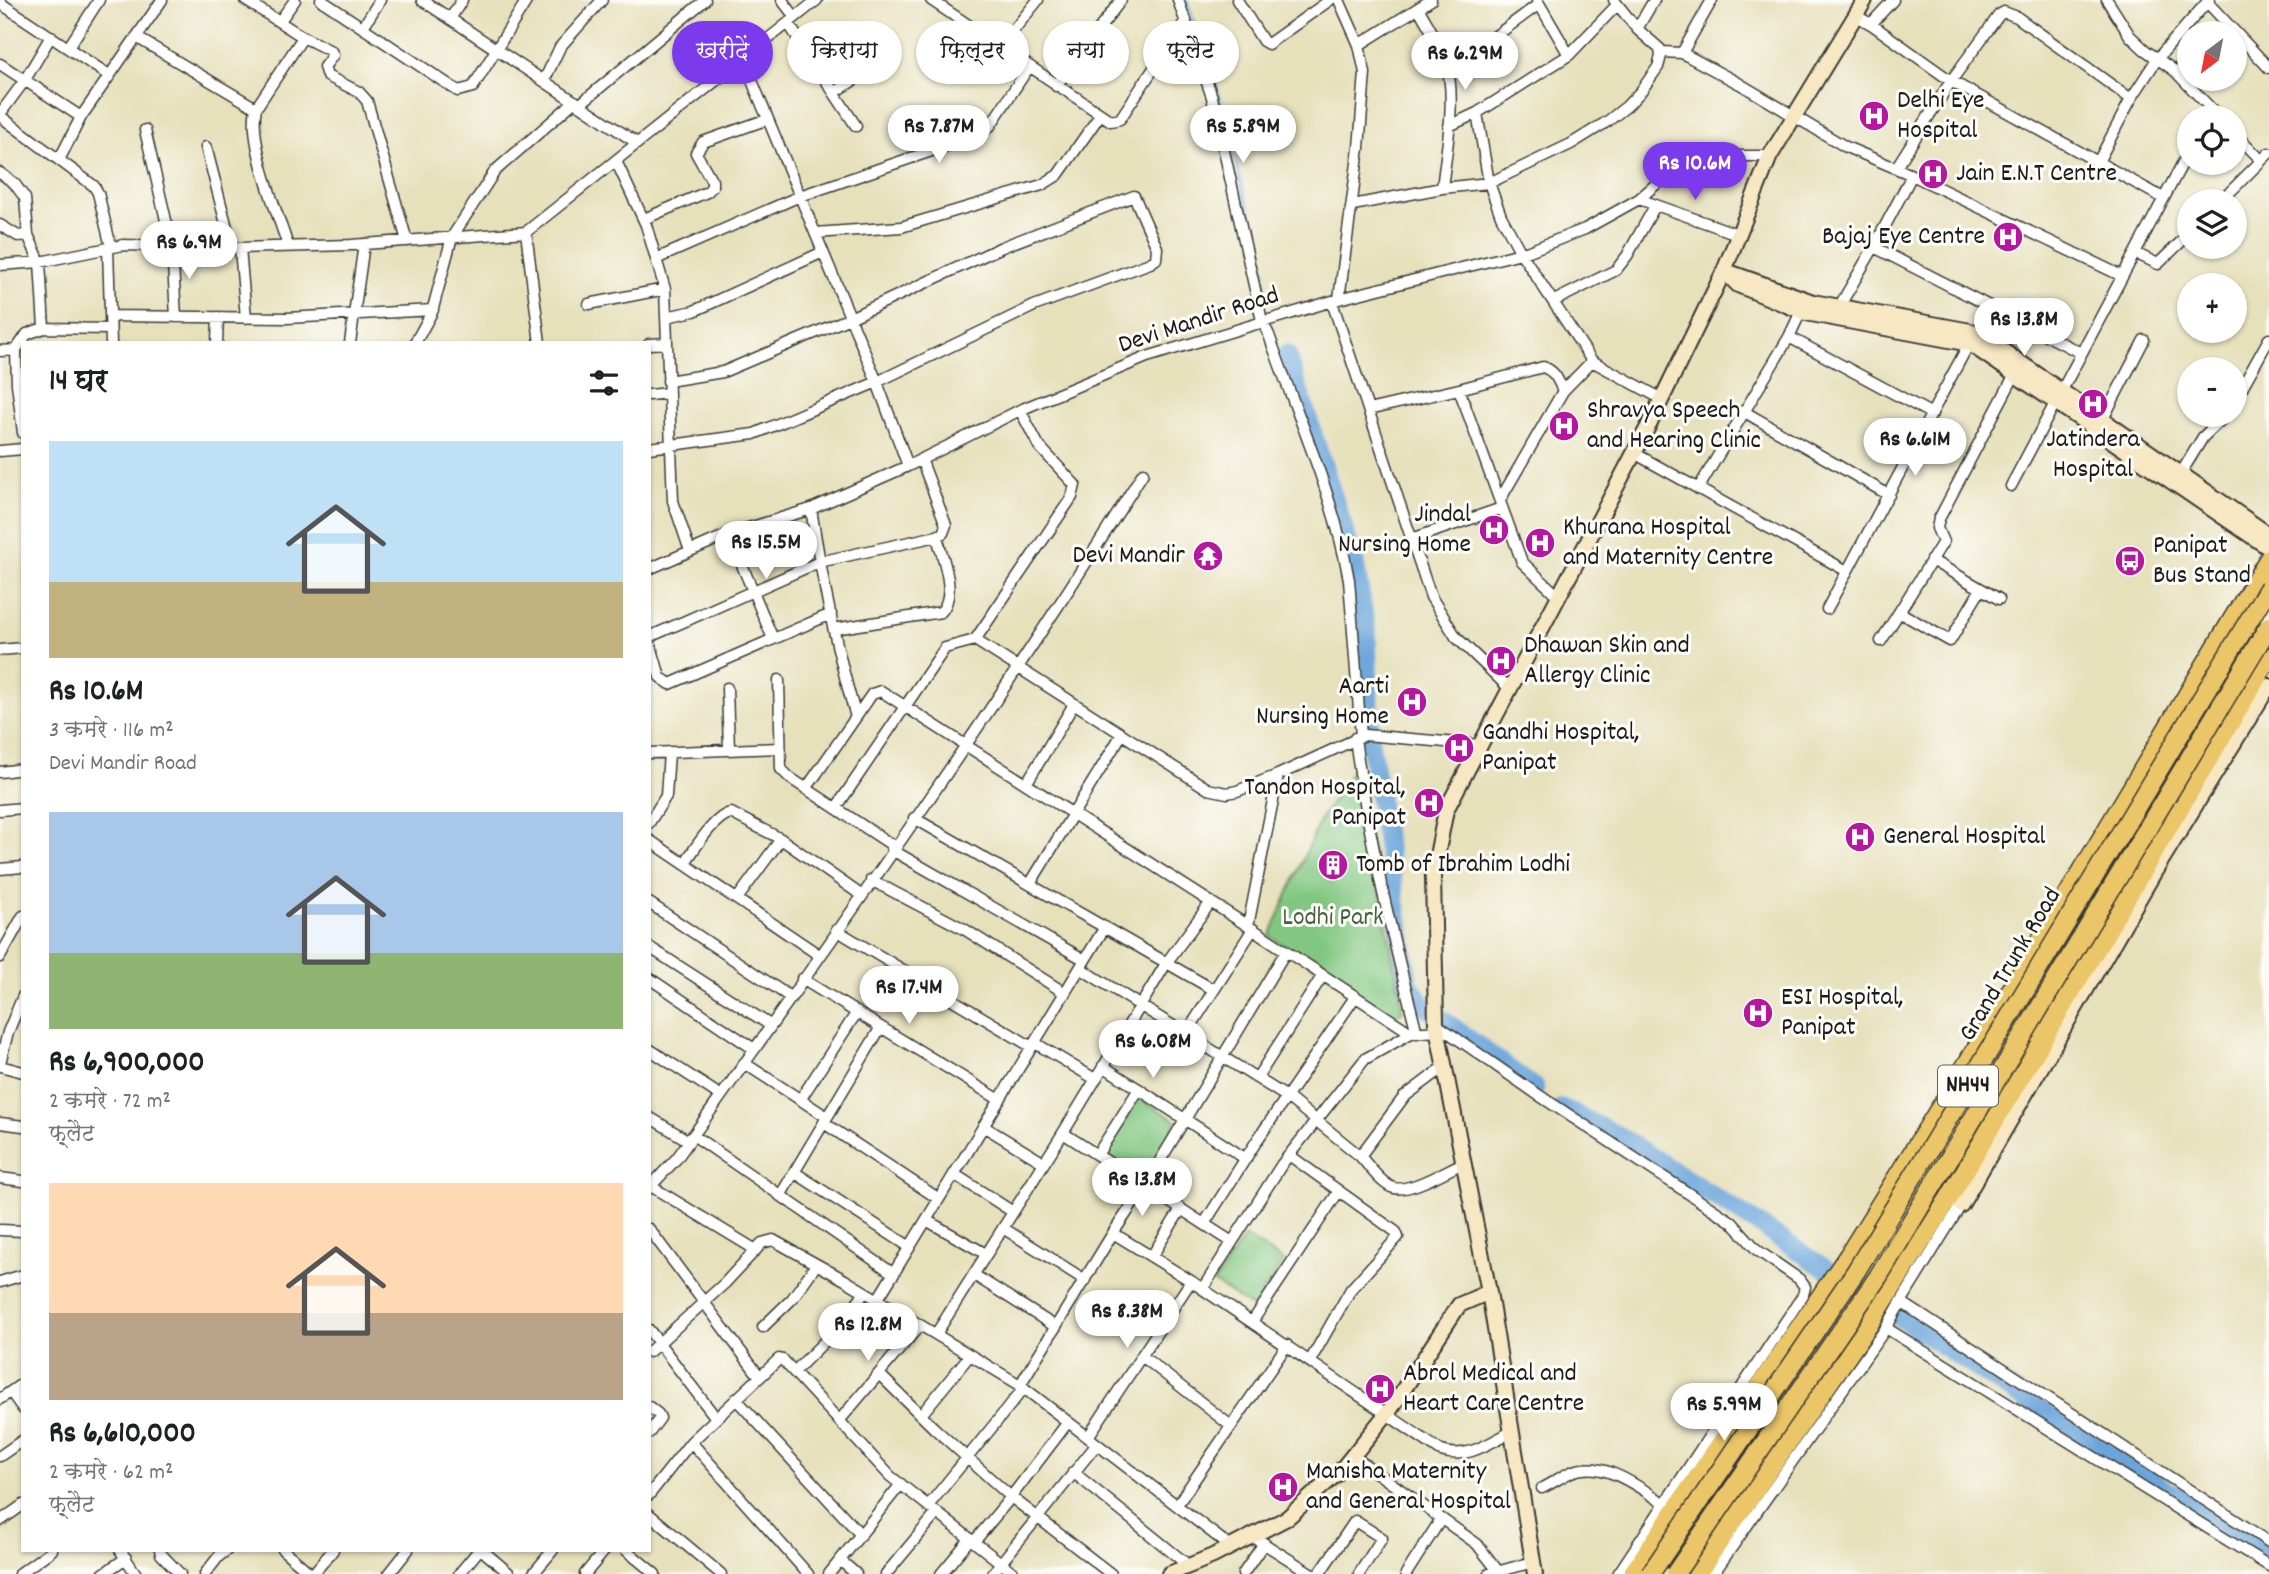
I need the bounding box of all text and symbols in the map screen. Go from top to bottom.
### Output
chip: खरीदें [672,21,773,84]
chip: किराया [787,21,902,84]
chip: फ़िल्टर [916,21,1029,84]
chip: नया [1043,21,1129,84]
chip: फ़्लैट [1143,21,1239,84]
north arrow [2177,21,2247,91]
map controls [2177,21,2247,427]
pin: Rs 6.29M [1393,32,1537,92]
text: Rs 6.29M [1427,38,1503,71]
place label: Delhi Eye Hospital [1897,83,1984,150]
hospital icon: Delhi Eye Hospital [1857,99,1891,133]
button: locate [2177,105,2247,175]
pin: Rs 7.87M [867,106,1011,165]
pin: Rs 5.89M [1171,106,1315,165]
text: Rs 7.87M [904,111,974,144]
text: Rs 5.89M [1206,111,1280,144]
pin: Rs 10.6M [1623,142,1767,202]
text: Rs 10.6M [1659,148,1731,181]
place label: Jain E.N.T Centre [1956,156,2117,193]
hospital icon: Jain E.N.T Centre [1916,157,1950,191]
button: layers [2177,189,2247,259]
place label: Bajaj Eye Centre [1822,219,1985,256]
hospital icon: Bajaj Eye Centre [1991,220,2025,254]
pin: Rs 6.9M [124,222,254,281]
text: Rs 6.9M [156,227,222,260]
button: + [2177,273,2247,343]
street label: Devi Mandir Road [1114,278,1284,364]
pin: Rs 13.8M [1952,298,2096,358]
text: Rs 13.8M [1990,304,2058,337]
button: − [2177,357,2247,427]
text: 14 घर [49,362,107,405]
icon: filters [585,364,623,402]
hospital icon: Jatindera Hospital [2076,387,2110,421]
place label: Shravya Speech and Hearing Clinic [1587,393,1761,460]
hospital icon: Shravya Speech and Hearing Clinic [1547,409,1581,443]
pin: Rs 6.61M [1843,419,1987,478]
place label: Jatindera Hospital [2046,422,2141,489]
text: Rs 6.61M [1879,424,1951,457]
icon: home [273,486,399,612]
place label: Jindal Nursing Home [1338,497,1471,564]
place label: Khurana Hospital and Maternity Centre [1563,510,1773,577]
hospital icon: Jindal Nursing Home [1477,513,1511,547]
pin: Rs 15.5M [694,522,838,581]
hospital icon: Khurana Hospital and Maternity Centre [1523,526,1557,560]
text: Rs 15.5M [731,527,801,560]
place label: Panipat Bus Stand [2153,528,2251,595]
place label: Devi Mandir [1073,538,1185,575]
temple icon: Devi Mandir [1191,539,1225,573]
bus stop icon: Panipat Bus Stand [2113,544,2147,578]
place label: Dhawan Skin and Allergy Clinic [1524,628,1690,695]
hospital icon: Dhawan Skin and Allergy Clinic [1484,644,1518,678]
place label: Aarti Nursing Home [1256,669,1389,736]
text: Rs 10.6M [49,672,143,715]
hospital icon: Aarti Nursing Home [1395,685,1429,719]
text: 3 कमरे · 116 m² [49,715,174,748]
place label: Gandhi Hospital, Panipat [1482,715,1640,782]
hospital icon: Gandhi Hospital, Panipat [1442,731,1476,765]
text: Devi Mandir Road [49,748,197,781]
place label: Tandon Hospital, Panipat [1244,770,1406,837]
hospital icon: Tandon Hospital, Panipat [1412,786,1446,820]
place label: General Hospital [1883,819,2046,856]
hospital icon: General Hospital [1843,820,1877,854]
place label: Tomb of Ibrahim Lodhi [1356,847,1570,884]
building icon: Tomb of Ibrahim Lodhi [1316,848,1350,882]
icon: home [273,857,399,983]
street label: Grand Trunk Road [1950,881,2072,1049]
park label: Lodhi Park [1282,900,1384,937]
pin: Rs 17.4M [837,967,981,1026]
text: Rs 17.4M [876,972,942,1005]
place label: ESI Hospital, Panipat [1781,980,1904,1047]
hospital icon: ESI Hospital, Panipat [1741,996,1775,1030]
pin: Rs 6.08M [1081,1020,1225,1080]
text: Rs 6.08M [1115,1026,1191,1059]
text: Rs 6,900,000 [49,1043,205,1086]
road number: NH44 [1938,1066,1998,1106]
text: 2 कमरे · 72 m² [49,1086,171,1119]
text: फ़्लैट [49,1119,95,1152]
pin: Rs 13.8M [1070,1158,1214,1218]
text: Rs 13.8M [1108,1164,1176,1197]
icon: home [273,1228,399,1354]
pin: Rs 8.38M [1055,1290,1199,1350]
text: Rs 8.38M [1091,1296,1163,1329]
pin: Rs 12.8M [796,1304,940,1363]
text: Rs 12.8M [834,1309,902,1342]
place label: Abrol Medical and Heart Care Centre [1403,1356,1584,1423]
hospital icon: Abrol Medical and Heart Care Centre [1363,1372,1397,1406]
pin: Rs 5.99M [1652,1384,1796,1443]
text: Rs 5.99M [1686,1389,1762,1422]
text: Rs 6,610,000 [49,1414,196,1457]
place label: Manisha Maternity and General Hospital [1306,1454,1511,1521]
text: 2 कमरे · 62 m² [49,1457,173,1490]
hospital icon: Manisha Maternity and General Hospital [1266,1470,1300,1504]
text: फ़्लैट [49,1490,95,1523]

